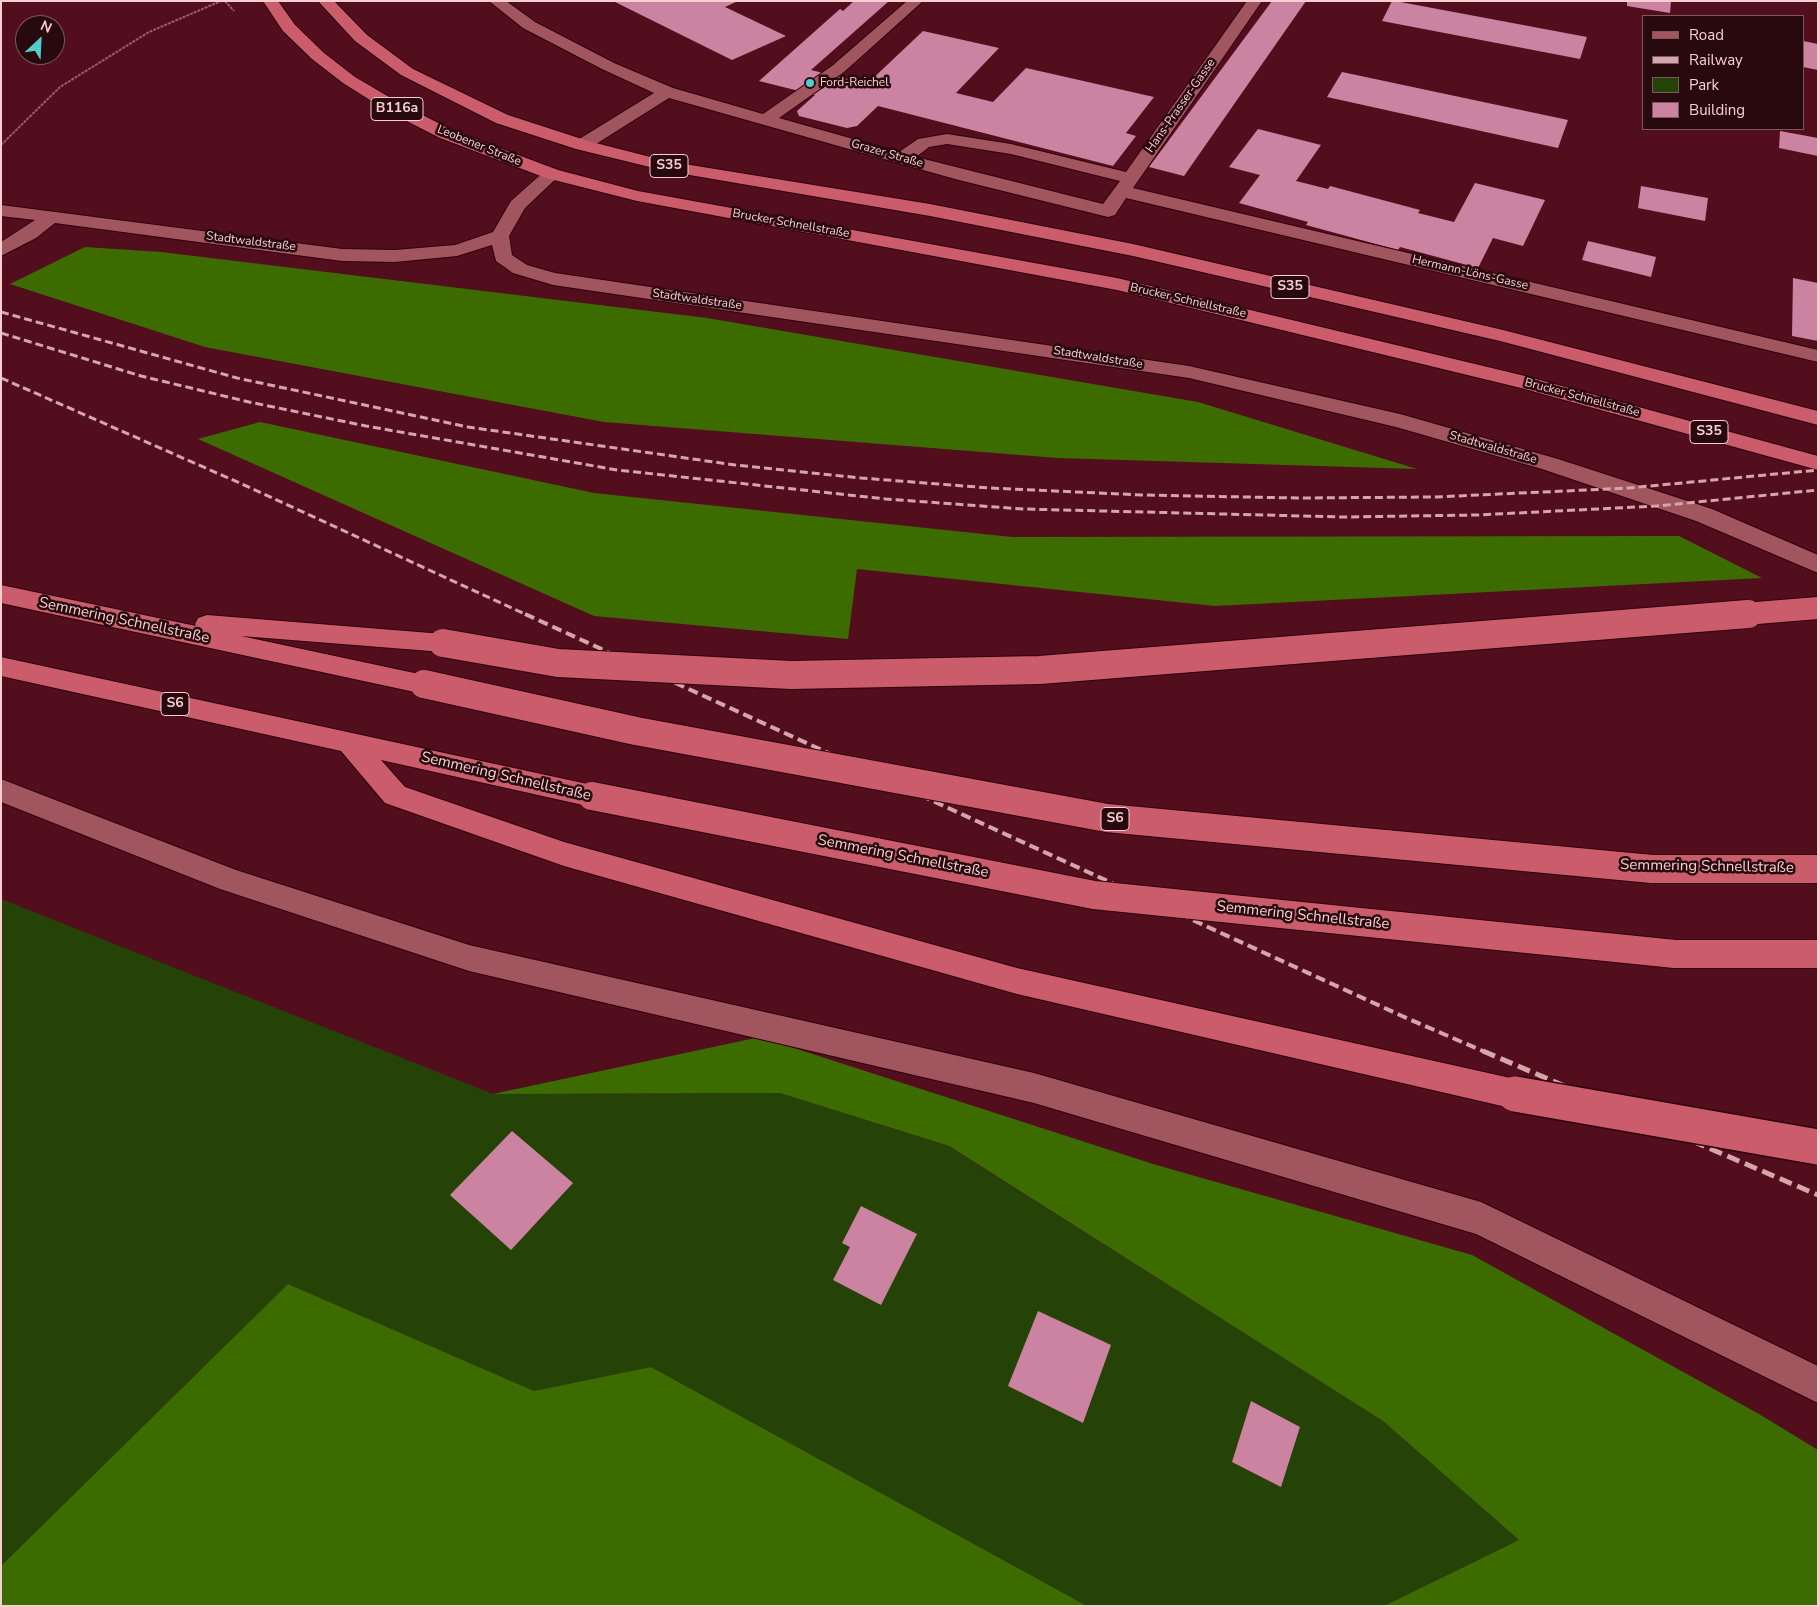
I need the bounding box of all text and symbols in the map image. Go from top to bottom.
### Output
north arrow [15,15,65,65]
legend [1642,15,1804,130]
text: N [37,16,55,38]
text: Road [1689,25,1724,45]
text: Railway [1689,50,1743,70]
street label: Hans-Prasser-Gasse [1143,56,1219,156]
text: Park [1689,75,1719,95]
place label: Ford-Reichel [820,76,889,90]
marker: Ford-Reichel [804,77,816,89]
road number: B116a [371,98,423,120]
text: Building [1689,100,1745,120]
street label: Leobener Straße [435,123,523,169]
street label: Grazer Straße [849,137,925,171]
road number: S35 [650,154,688,178]
street label: Brucker Schnellstraße [731,207,851,241]
street label: Stadtwaldstraße [205,229,297,255]
street label: Hermann-Löns-Gasse [1410,253,1530,293]
road number: S35 [1271,276,1309,298]
street label: Brucker Schnellstraße [1129,281,1247,321]
street label: Stadtwaldstraße [651,287,743,313]
street label: Stadtwaldstraße [1052,344,1144,372]
street label: Brucker Schnellstraße [1523,376,1641,420]
road number: S35 [1690,421,1728,444]
street label: Stadtwaldstraße [1448,429,1538,467]
street label: Semmering Schnellstraße [37,594,211,648]
road number: S6 [161,692,189,716]
street label: Semmering Schnellstraße [419,749,593,805]
road number: S6 [1101,808,1129,831]
street label: Semmering Schnellstraße [816,832,990,882]
street label: Semmering Schnellstraße [1620,856,1794,878]
street label: Semmering Schnellstraße [1216,898,1390,934]

